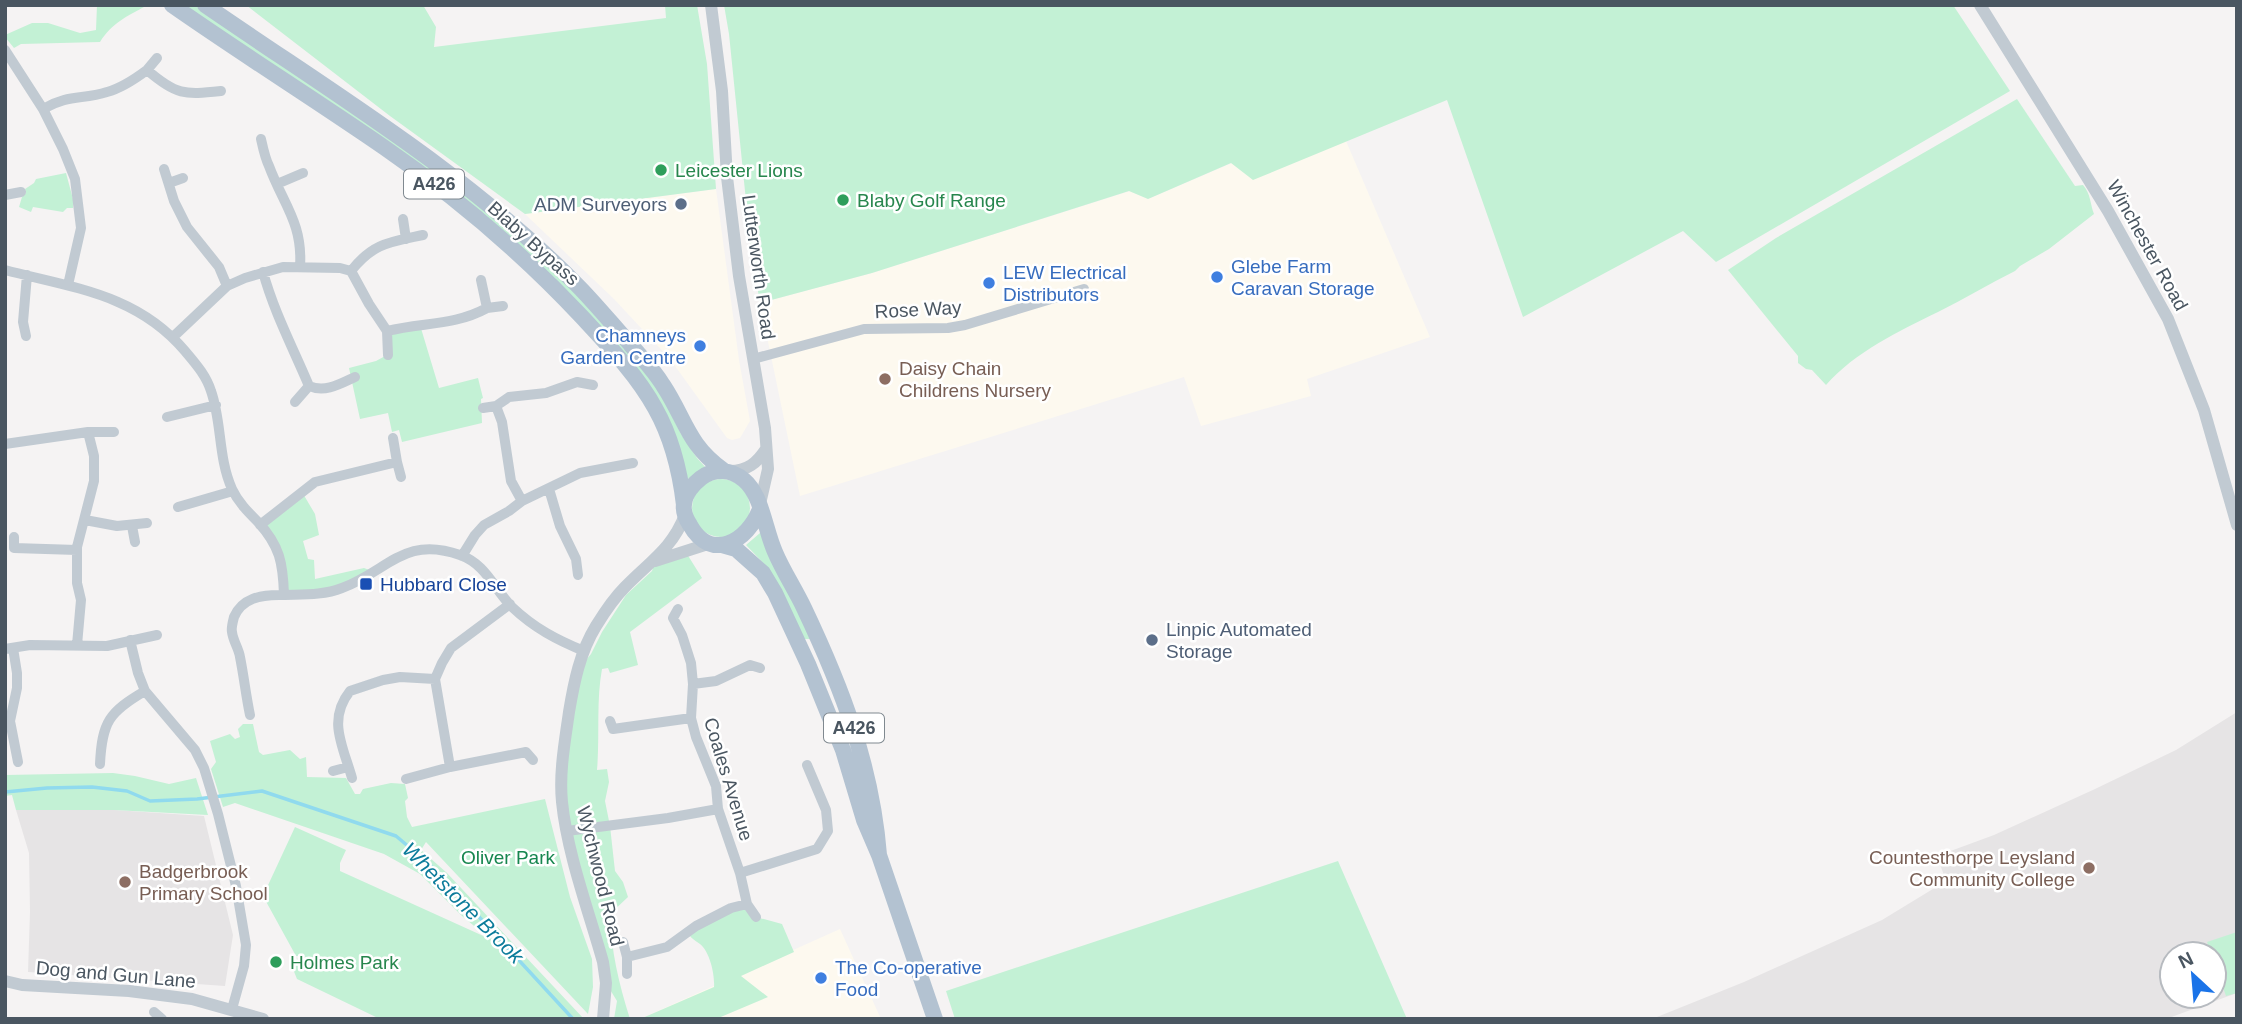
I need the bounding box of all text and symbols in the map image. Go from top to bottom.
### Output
place label: Leicester Lions [675,160,803,181]
marker: Leicester Lions [653,162,669,178]
road number: A426 [404,169,464,198]
street label: Winchester Road [2103,176,2192,314]
place label: Blaby Golf Range [857,190,1006,211]
marker: Blaby Golf Range [835,192,851,208]
street label: Lutterworth Road [738,193,779,341]
place label: ADM Surveyors [534,194,667,215]
marker: ADM Surveyors [673,196,689,212]
street label: Blaby Bypass [484,197,583,290]
place label: Glebe Farm Caravan Storage [1231,256,1375,299]
place label: LEW Electrical Distributors [1003,262,1127,305]
marker: Glebe Farm Caravan Storage [1209,269,1225,285]
marker: LEW Electrical Distributors [981,275,997,291]
street label: Rose Way [874,297,962,322]
place label: Chamneys Garden Centre [560,325,686,368]
marker: Chamneys Garden Centre [692,338,708,354]
place label: Daisy Chain Childrens Nursery [899,358,1052,401]
marker: Daisy Chain Childrens Nursery [877,371,893,387]
place label: Hubbard Close [380,574,507,595]
marker: Hubbard Close [358,576,374,592]
place label: Linpic Automated Storage [1166,619,1312,662]
marker: Linpic Automated Storage [1144,632,1160,648]
road number: A426 [824,714,884,742]
street label: Coales Avenue [700,715,757,843]
street label: Wychwood Road [573,804,628,948]
water label: Whetstone Brook [398,838,529,969]
park label: Oliver Park [461,847,555,868]
place label: Countesthorpe Leysland Community College [1869,847,2075,890]
marker: Countesthorpe Leysland Community College [2081,860,2097,876]
place label: Badgerbrook Primary School [139,861,268,904]
marker: Badgerbrook Primary School [117,874,133,890]
north arrow [2158,940,2228,1010]
text: N [2175,948,2197,973]
place label: Holmes Park [290,952,399,973]
marker: Holmes Park [268,954,284,970]
street label: Dog and Gun Lane [35,957,197,992]
place label: The Co-operative Food [835,957,982,1000]
marker: The Co-operative Food [813,970,829,986]

